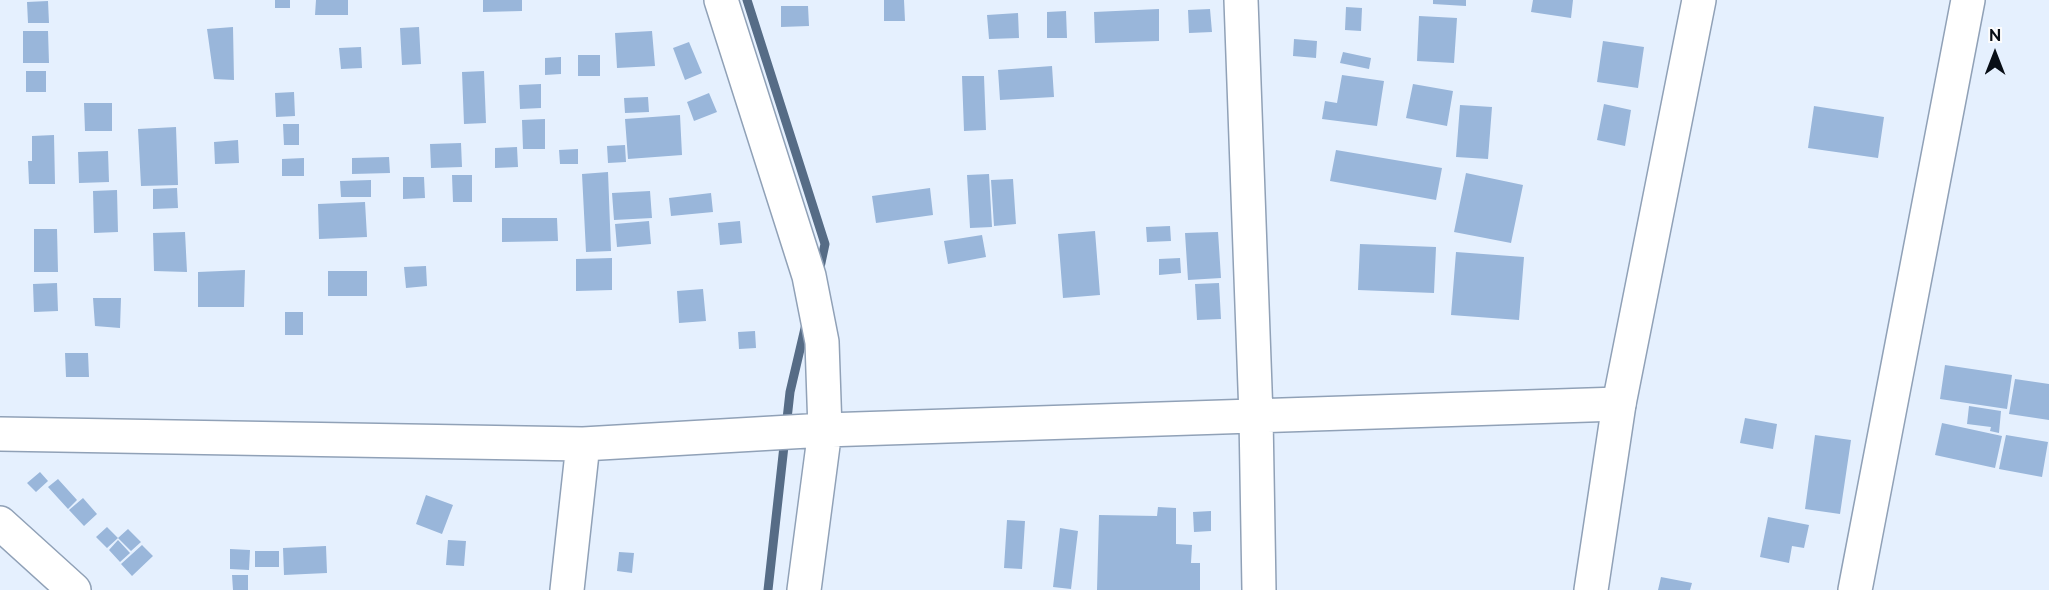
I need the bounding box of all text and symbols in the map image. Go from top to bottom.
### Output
north arrow [1965,24,2025,84]
text: N [1989,26,2001,45]

